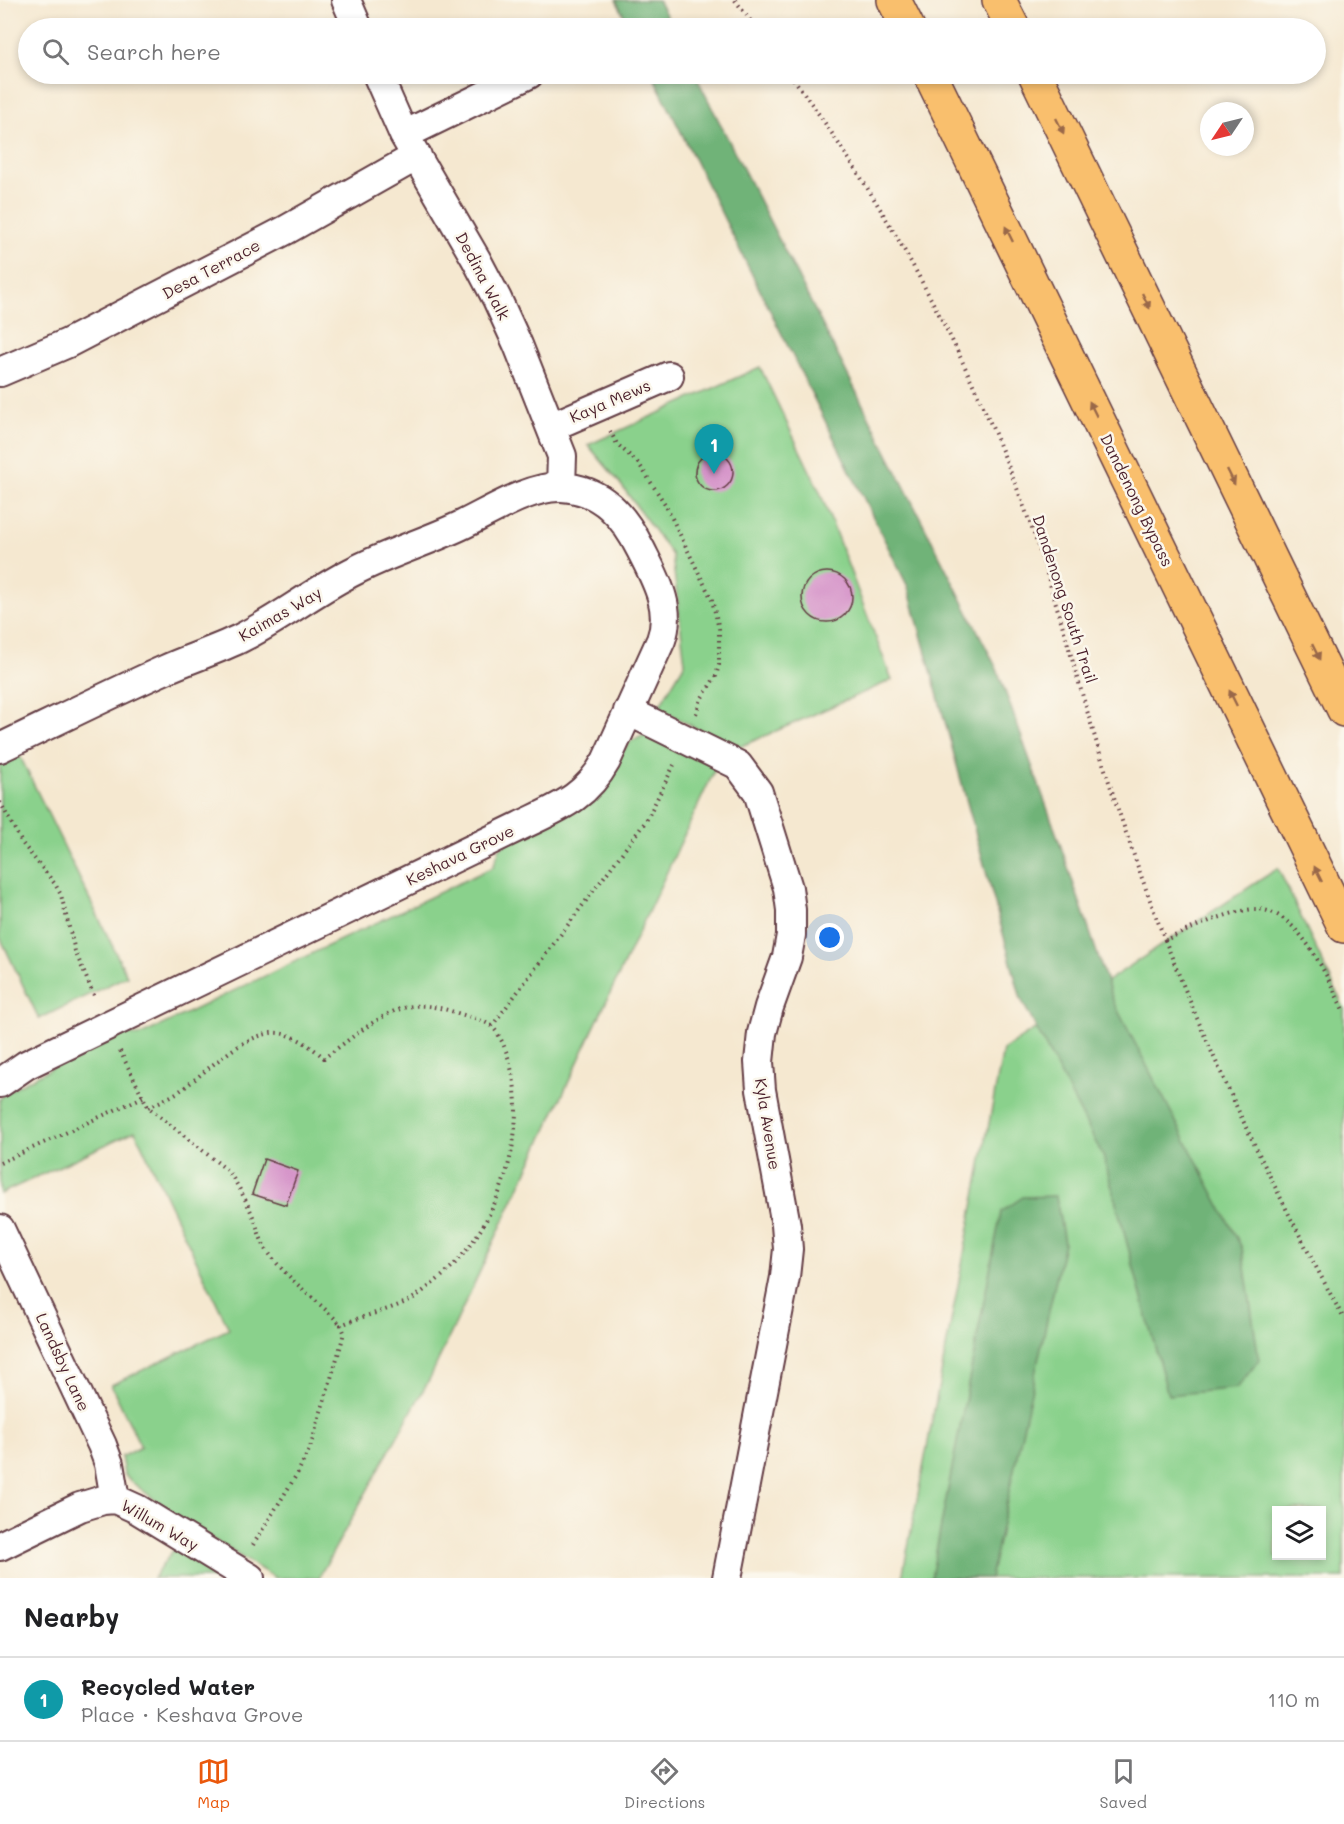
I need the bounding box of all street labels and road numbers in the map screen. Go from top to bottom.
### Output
street label: Dedina Walk [452,228,515,323]
street label: Desa Terrace [158,234,263,303]
street label: Kaya Mews [566,374,653,427]
street label: Dandenong Bypass [1096,430,1179,570]
street label: Dandenong South Trail [1028,512,1103,686]
street label: Kaimas Way [234,581,325,646]
street label: Keshava Grove [402,819,517,890]
street label: Kyla Avenue [751,1077,786,1171]
street label: Landsby Lane [32,1309,95,1414]
street label: Willum Way [118,1494,203,1555]

